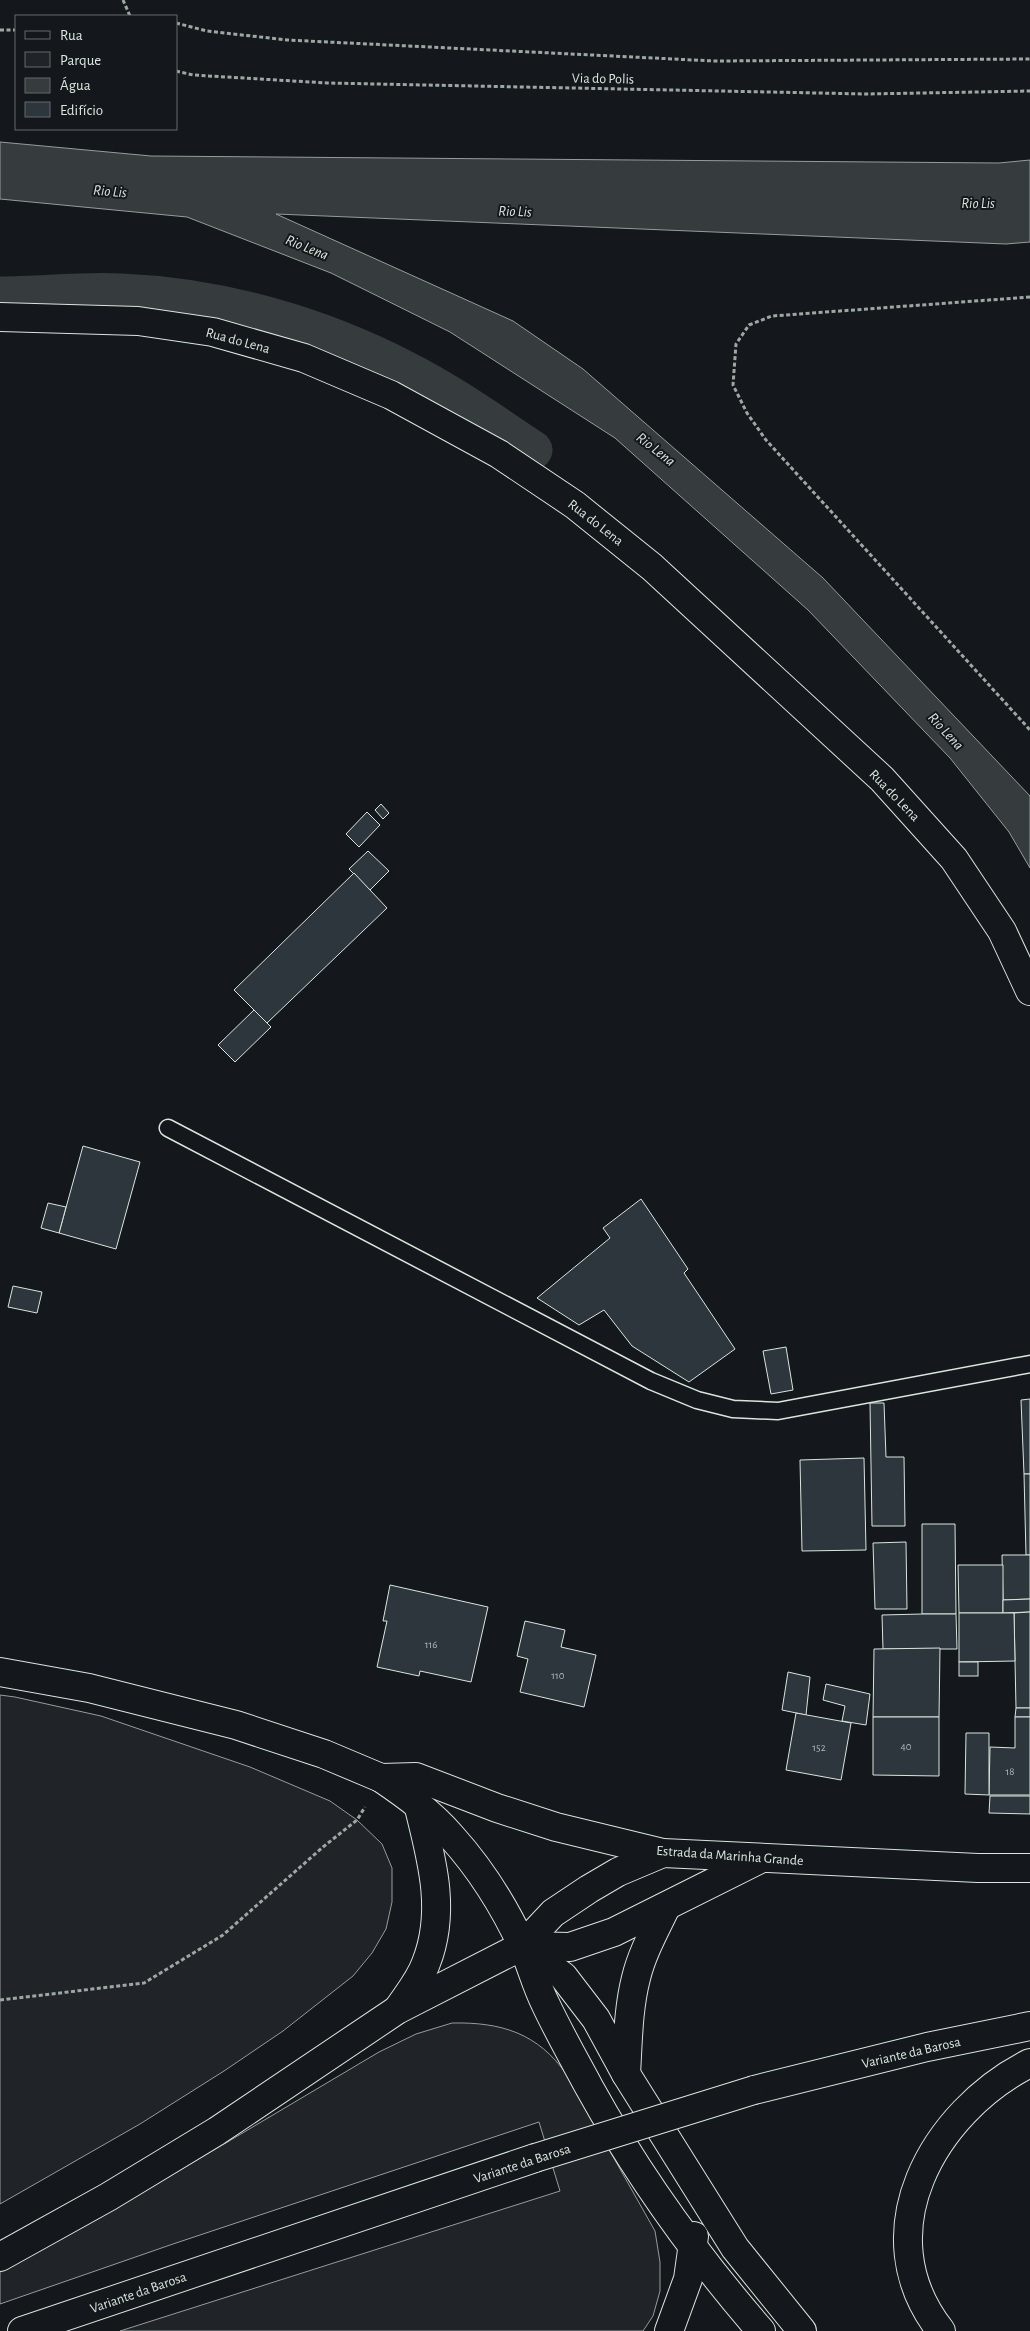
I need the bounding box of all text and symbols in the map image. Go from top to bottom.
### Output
legend [15,15,178,130]
text: Rua [60,28,83,43]
text: Parque [60,53,101,68]
street label: Via do Polis [572,71,634,87]
text: Água [60,76,91,93]
text: Edifício [60,103,103,118]
water label: Rio Lis [93,183,128,200]
water label: Rio Lis [961,196,995,211]
water label: Rio Lis [498,203,532,220]
water label: Rio Lena [283,232,330,263]
street label: Rua do Lena [204,326,272,356]
water label: Rio Lena [633,430,678,469]
street label: Rua do Lena [565,497,626,549]
water label: Rio Lena [925,710,966,753]
street label: Rua do Lena [866,767,922,825]
house number: 116 [425,1639,437,1650]
house number: 110 [551,1670,565,1681]
house number: 40 [900,1741,912,1752]
house number: 152 [812,1742,826,1753]
house number: 18 [1006,1766,1015,1777]
street label: Estrada da Marinha Grande [656,1844,804,1868]
street label: Variante da Barosa [861,2035,962,2071]
street label: Variante da Barosa [472,2142,573,2186]
street label: Variante da Barosa [88,2270,189,2316]

